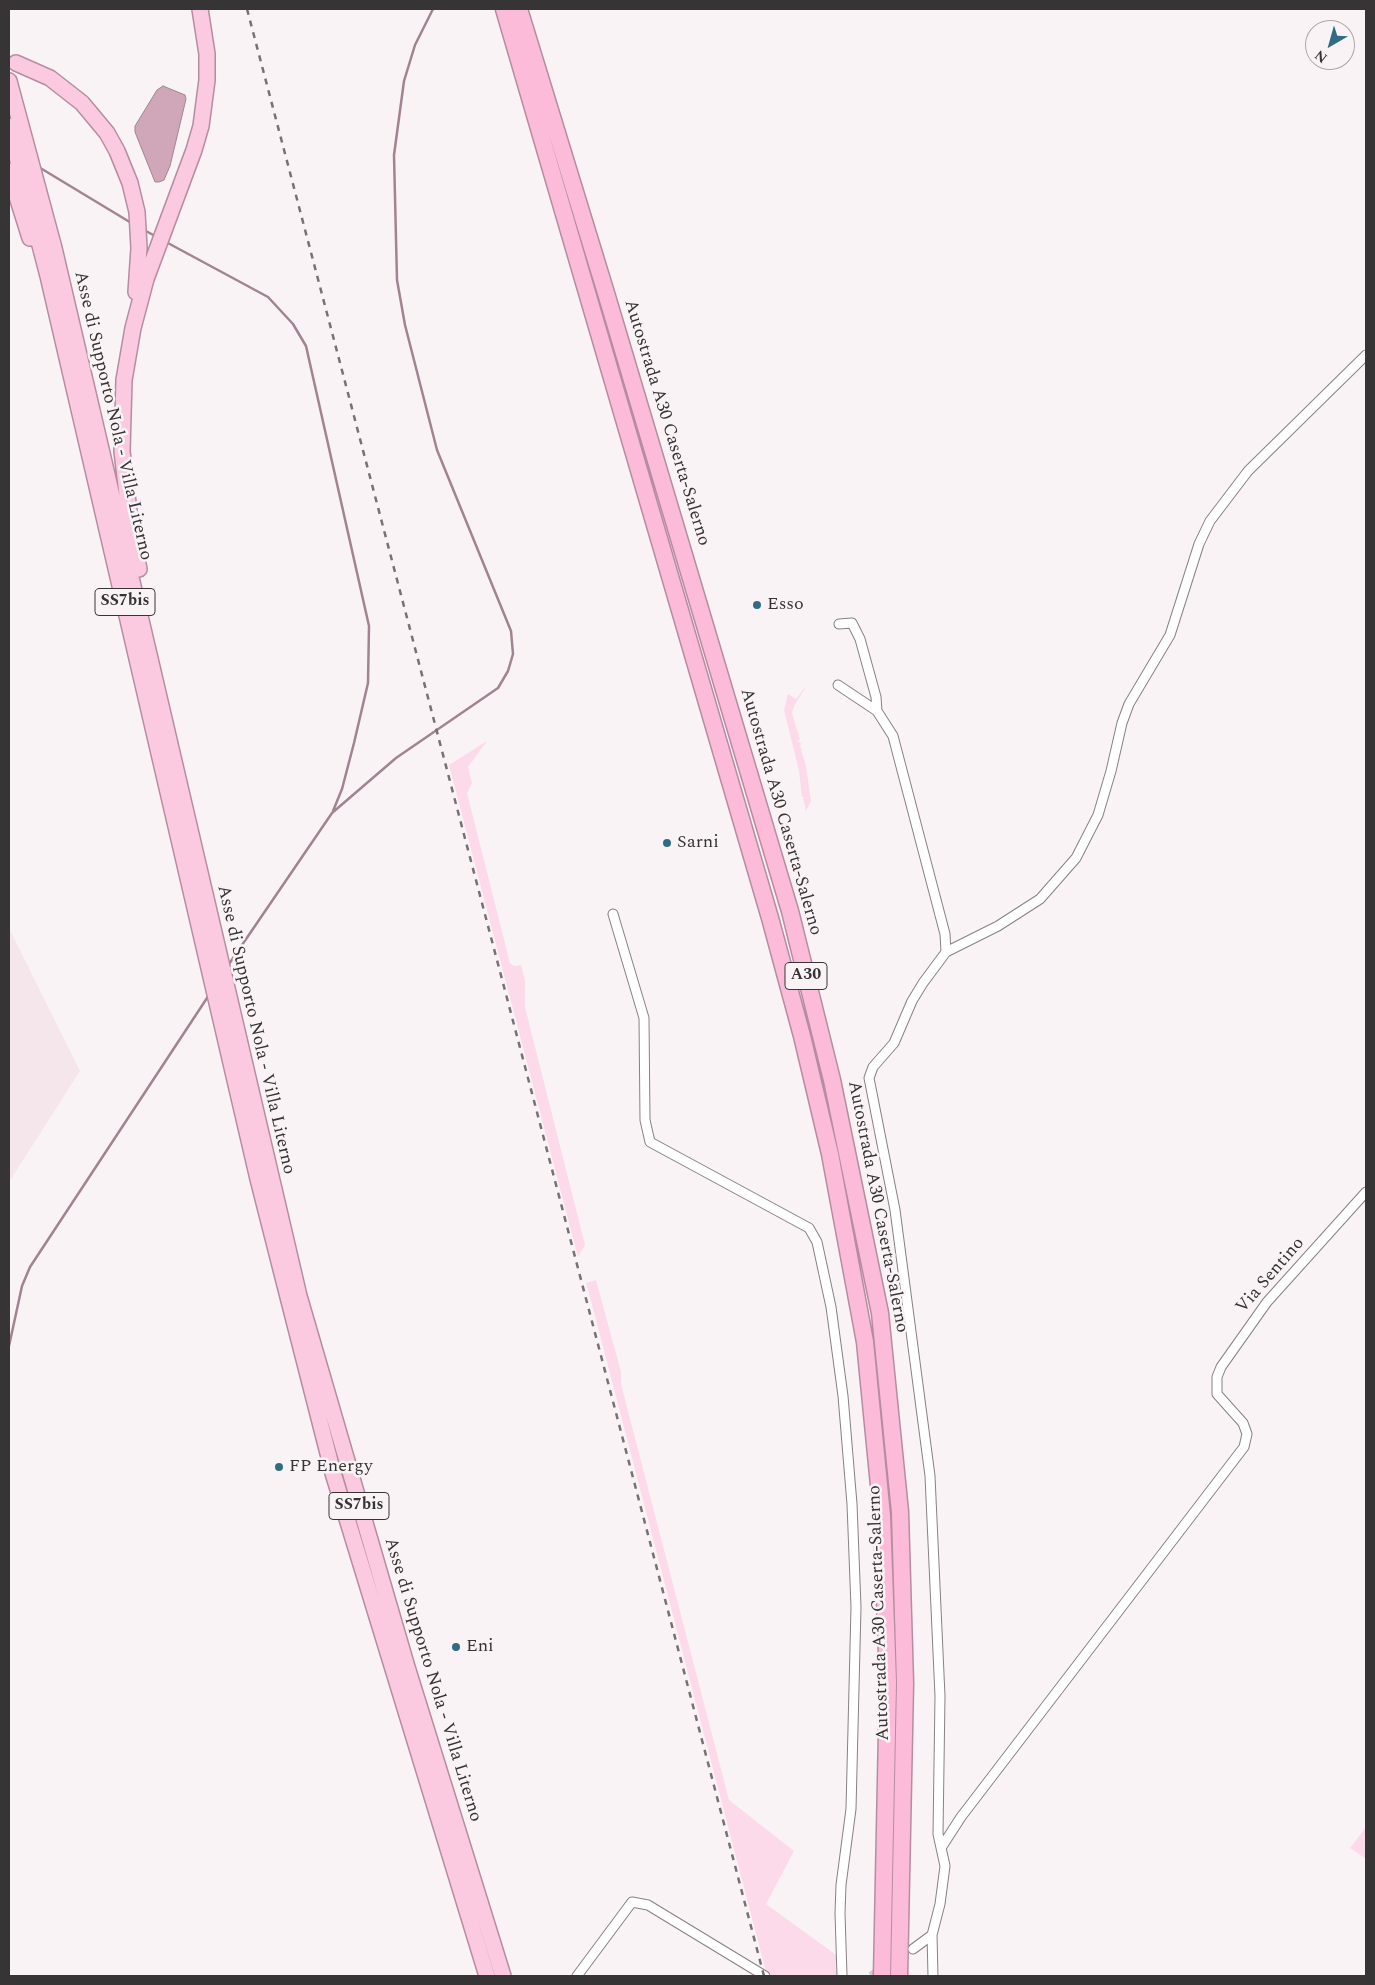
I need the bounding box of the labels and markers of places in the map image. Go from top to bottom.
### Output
place label: Esso [767,594,804,616]
marker: Esso [751,599,763,611]
place label: Sarni [677,832,719,854]
marker: Sarni [661,837,673,849]
place label: FP Energy [289,1456,373,1478]
marker: FP Energy [273,1461,285,1473]
place label: Eni [466,1636,494,1658]
marker: Eni [450,1641,462,1653]

